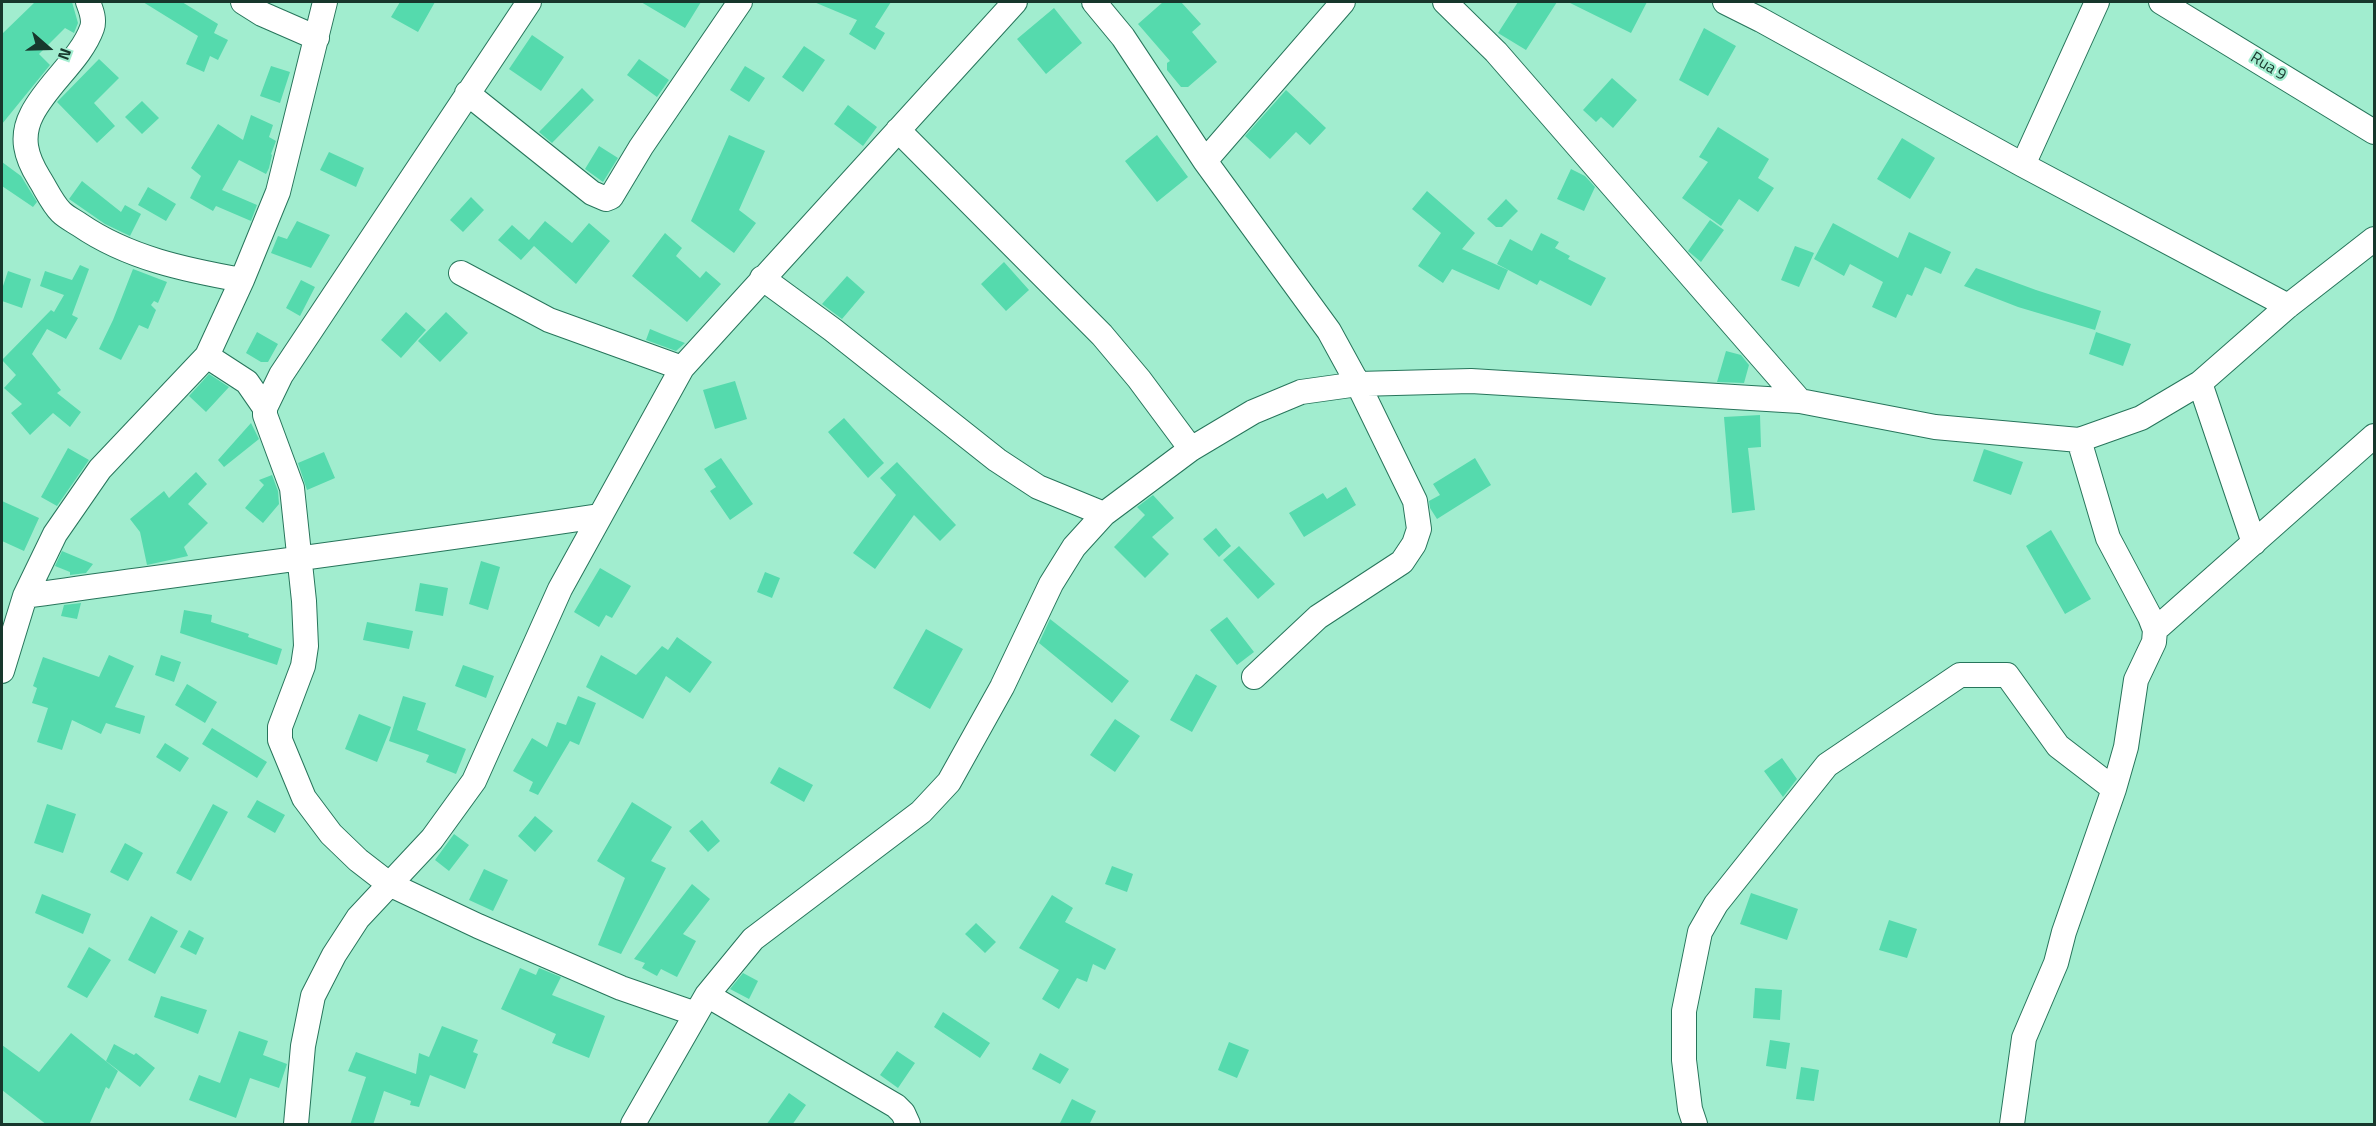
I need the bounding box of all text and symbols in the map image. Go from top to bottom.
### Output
north arrow [18,18,78,78]
text: N [52,45,78,63]
street label: Rua 9 [2246,49,2290,85]

